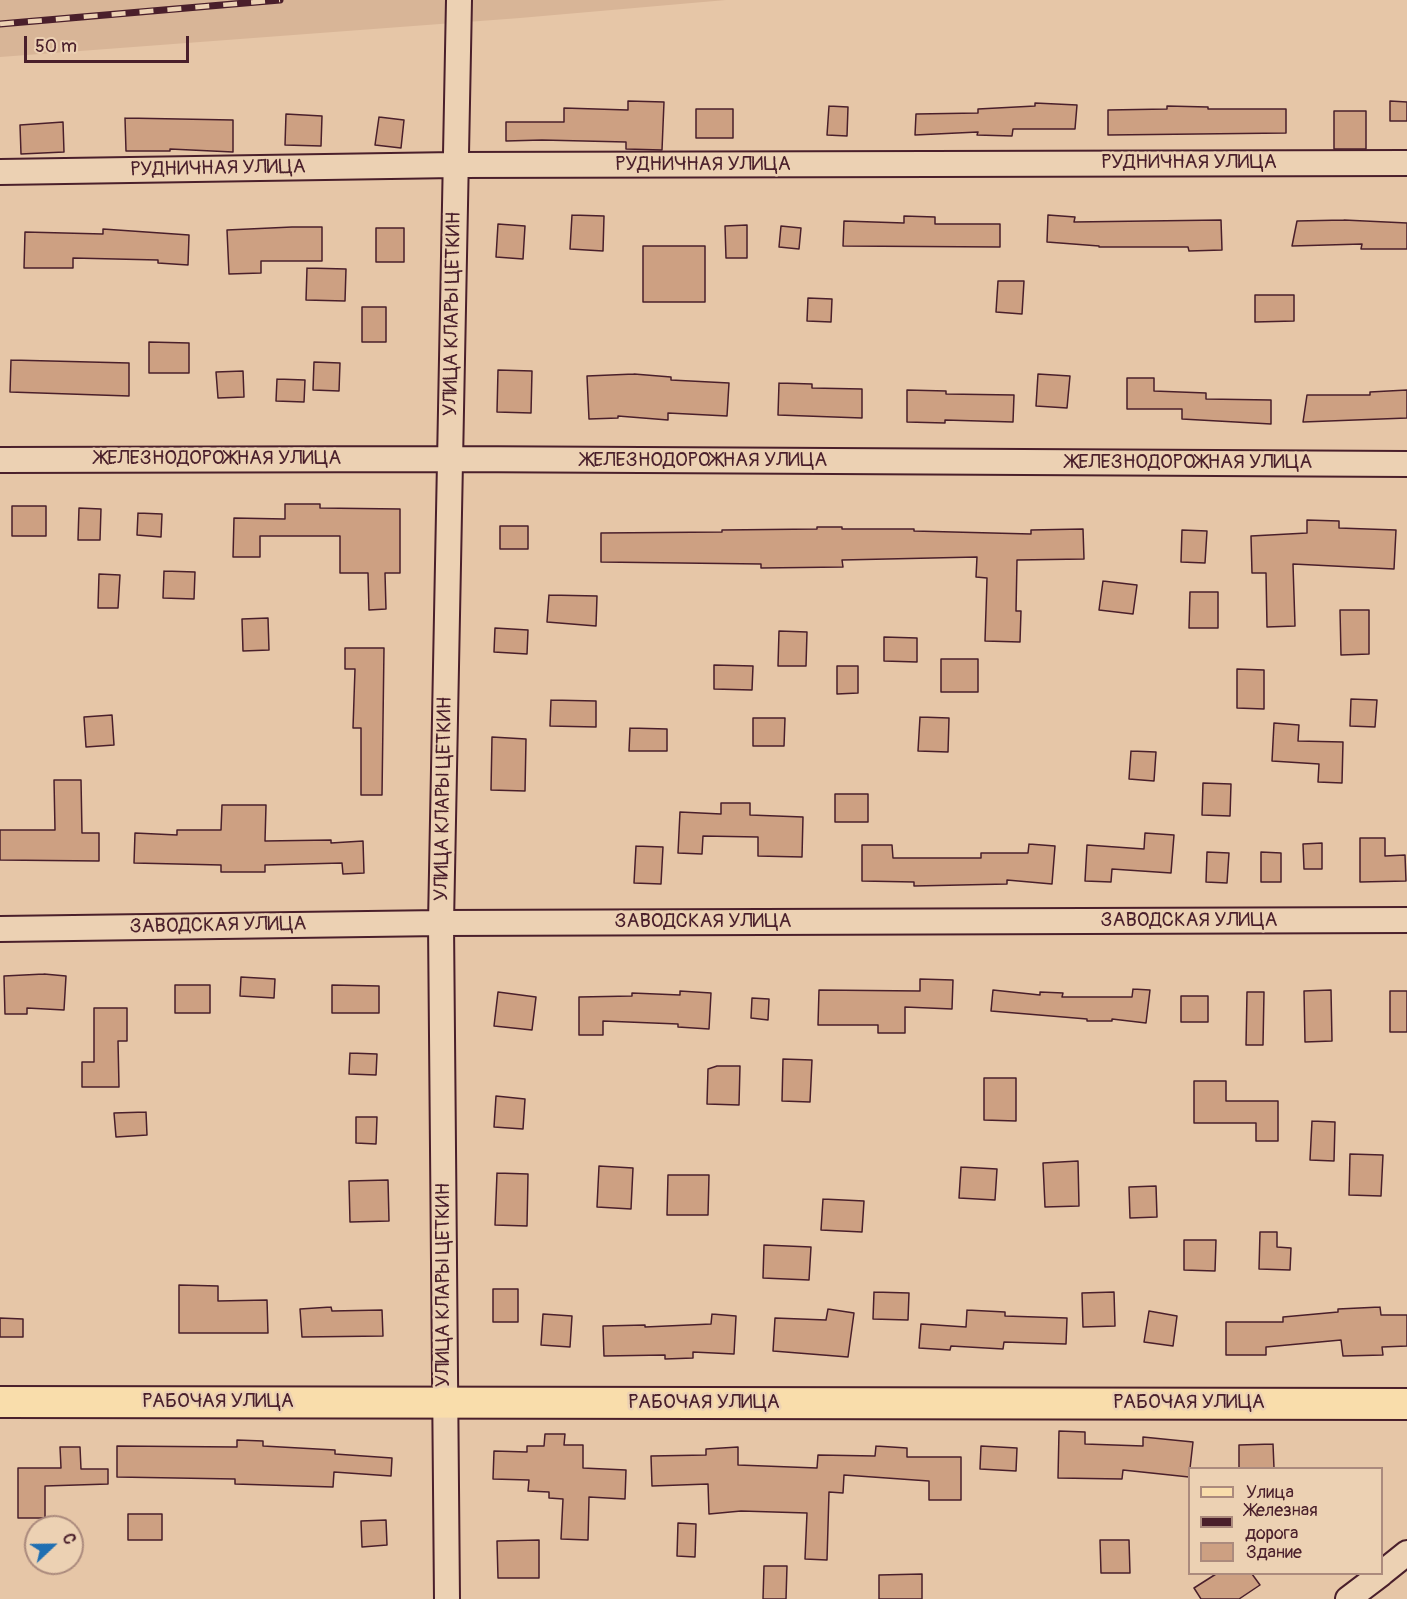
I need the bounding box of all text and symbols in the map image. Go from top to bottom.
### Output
scale bar [27,24,192,62]
text: 50 m [35,35,77,58]
street label: РУДНИЧНАЯ УЛИЦА [1101,151,1277,175]
street label: РУДНИЧНАЯ УЛИЦА [615,153,791,177]
street label: РУДНИЧНАЯ УЛИЦА [130,155,306,183]
street label: УЛИЦА КЛАРЫ ЦЕТКИН [439,212,467,416]
street label: ЖЕЛЕЗНОДОРОЖНАЯ УЛИЦА [95,447,341,471]
street label: ЖЕЛЕЗНОДОРОЖНАЯ УЛИЦА [581,449,827,473]
street label: ЖЕЛЕЗНОДОРОЖНАЯ УЛИЦА [1066,451,1312,475]
street label: УЛИЦА КЛАРЫ ЦЕТКИН [430,697,458,901]
street label: ЗАВОДСКАЯ УЛИЦА [1101,909,1277,933]
street label: ЗАВОДСКАЯ УЛИЦА [615,910,791,934]
street label: ЗАВОДСКАЯ УЛИЦА [129,912,307,940]
street label: УЛИЦА КЛАРЫ ЦЕТКИН [432,1183,456,1387]
street label: РАБОЧАЯ УЛИЦА [142,1390,294,1414]
street label: РАБОЧАЯ УЛИЦА [628,1391,780,1415]
street label: РАБОЧАЯ УЛИЦА [1113,1391,1265,1415]
legend [1188,1467,1383,1575]
text: Улица [1246,1481,1294,1504]
text: Железная дорога [1245,1499,1318,1545]
north arrow [24,1515,84,1575]
text: С [58,1531,80,1547]
text: Здание [1246,1541,1302,1564]

